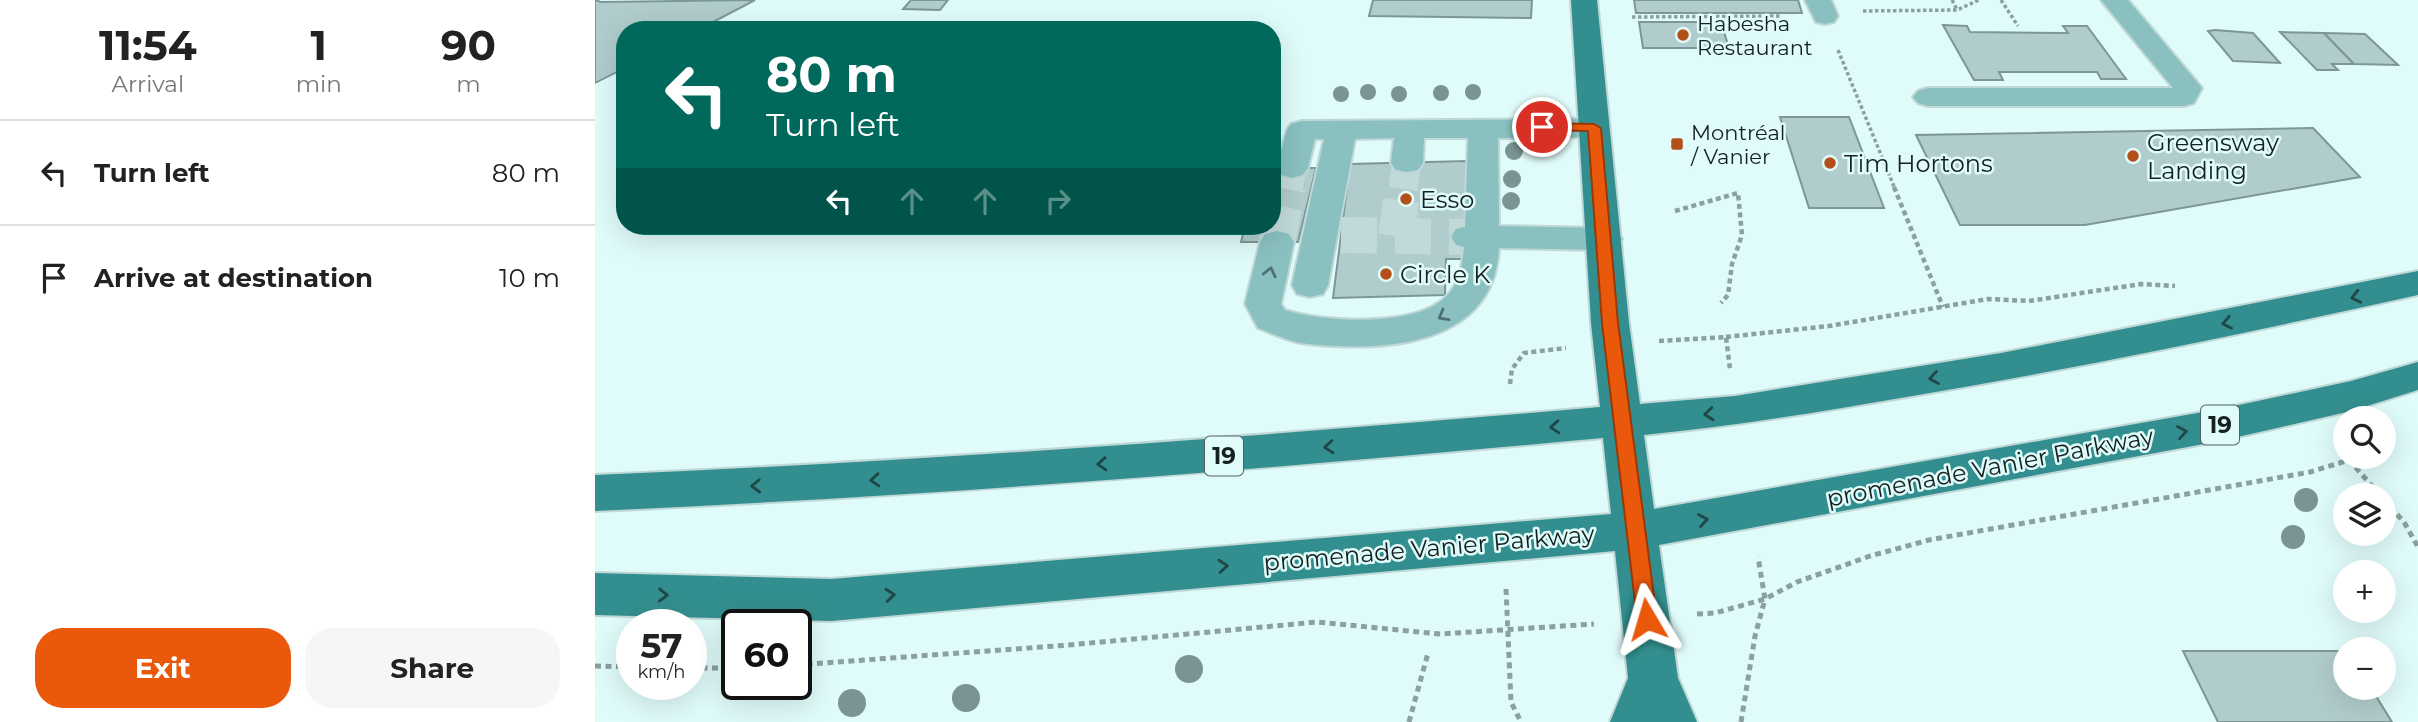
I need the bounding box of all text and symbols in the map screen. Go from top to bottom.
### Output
place label: Habesha Restaurant [1697,11,1812,60]
text: 11:54 [99,19,197,71]
text: 1 [311,19,327,71]
text: 90 [441,19,496,71]
marker: Habesha Restaurant [1675,27,1691,43]
text: 80 m [766,45,897,104]
icon: left [651,49,742,140]
text: Arrival [112,70,184,98]
text: min [296,70,342,98]
text: m [456,70,481,98]
pin [1512,97,1572,157]
text: Turn left [766,105,900,144]
icon: arrive [1523,108,1561,146]
place label: Montréal / Vanier [1690,120,1786,169]
place label: Greensway Landing [2147,128,2279,185]
marker: Montréal / Vanier [1669,136,1685,152]
marker: Greensway Landing [2125,148,2141,164]
place label: Tim Hortons [1844,149,1993,178]
icon: left [35,154,73,192]
marker: Tim Hortons [1822,155,1838,171]
text: Turn left [94,157,210,189]
text: 80 m [492,157,560,189]
icon: left [820,182,858,220]
icon: ahead [893,182,931,220]
icon: ahead [966,182,1004,220]
icon: right [1039,182,1077,220]
place label: Esso [1420,185,1474,214]
marker: Esso [1398,191,1414,207]
icon: arrive [35,259,73,297]
place label: Circle K [1400,260,1490,289]
text: Arrive at destination [94,262,373,294]
text: 10 m [499,262,560,294]
one-way arrow [1262,266,1276,278]
marker: Circle K [1378,266,1394,282]
one-way arrow [2350,288,2362,303]
one-way arrow [1438,308,1451,321]
one-way arrow [2221,315,2233,330]
one-way arrow [1928,370,1940,385]
one-way arrow [1703,406,1715,421]
road number: 19 [2201,406,2239,444]
map controls [2333,406,2396,700]
button: search [2333,406,2396,469]
one-way arrow [1550,420,1561,435]
street label: promenade Vanier Parkway [1824,421,2156,513]
one-way arrow [2176,425,2188,440]
road number: 19 [1205,436,1243,476]
one-way arrow [1323,439,1334,454]
one-way arrow [1096,456,1107,471]
one-way arrow [869,472,880,487]
one-way arrow [750,478,761,493]
button: layers [2333,483,2396,546]
one-way arrow [1697,513,1709,528]
street label: promenade Vanier Parkway [1262,519,1596,577]
one-way arrow [1217,559,1228,574]
button: + [2333,560,2396,623]
position arrow [1610,582,1684,656]
one-way arrow [658,588,669,603]
one-way arrow [885,588,896,603]
speed limit sign: 60 [721,609,812,700]
text: 57 [640,624,683,667]
button: Exit [35,628,291,708]
button: Share [305,628,560,708]
button: − [2333,637,2396,700]
text: km/h [637,661,686,683]

